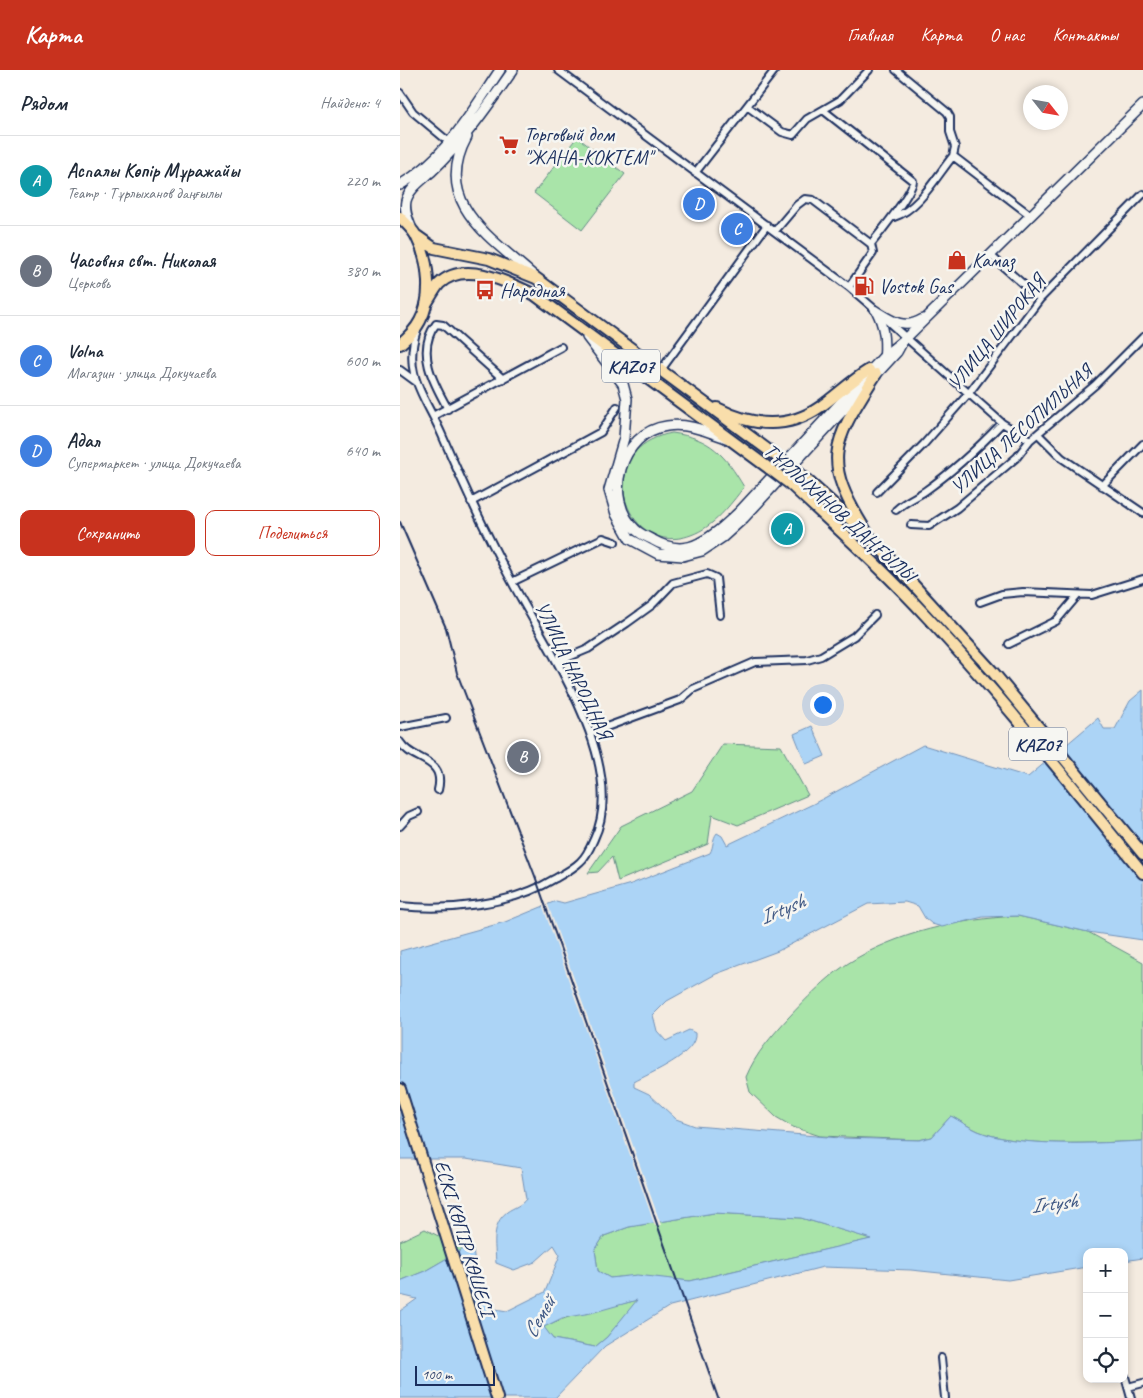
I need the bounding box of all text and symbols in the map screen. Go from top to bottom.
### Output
text: Карта [25,20,82,50]
text: Главная [848,24,893,46]
text: Карта [921,24,962,46]
text: О нас [990,24,1025,46]
text: Контакты [1053,24,1118,46]
north arrow [1023,85,1068,130]
text: Рядом [20,90,67,116]
text: Найдено: 4 [320,93,380,113]
place label: Торговый дом "ЖАНА-КОКТЕМ" [524,122,656,170]
supermarket icon: Торговый дом "ЖАНА-КОКТЕМ" [498,134,520,156]
text: Аспалы Көпір Мұражайы [67,159,239,183]
text: A [32,171,40,191]
text: 220 m [346,171,380,191]
text: Театр · Тұрлыханов даңғылы [67,183,221,203]
pin: D [683,185,715,223]
pin: C [721,210,753,248]
place label: Камаз [972,248,1016,273]
text: Часовня свт. Николая [67,249,216,273]
shop icon: Камаз [946,249,968,271]
text: B [32,261,40,281]
text: 380 m [346,261,380,281]
street label: УЛИЦА ШИРОКАЯ [942,267,1053,395]
text: Церковь [67,273,110,293]
place label: Vostok Gas [879,274,955,299]
fuel station icon: Vostok Gas [853,275,875,297]
place label: Народная [500,278,565,303]
bus stop icon: Народная [474,279,496,301]
text: Volna [67,339,103,363]
road number: KAZ07 [602,350,660,382]
text: C [32,351,40,371]
text: 600 m [346,351,380,371]
street label: УЛИЦА ЛЕСОПИЛЬНАЯ [946,357,1099,499]
text: Магазин · улица Докучаева [67,363,216,383]
text: Адал [67,429,100,453]
street label: ТҰРЛЫХАНОВ ДАҢҒЫЛЫ [759,438,923,590]
text: D [31,441,41,461]
text: 640 m [346,441,380,461]
text: Супермаркет · улица Докучаева [67,453,240,473]
button: Сохранить [20,510,195,556]
button: Поделиться [205,510,380,556]
pin: A [771,510,803,548]
street label: УЛИЦА НАРОДНАЯ [529,597,619,746]
your location [810,692,836,718]
road number: KAZ07 [1009,728,1067,761]
pin: B [507,738,539,776]
water label: Irtysh [755,887,810,930]
street label: ЕСКІ КӨПІР КӨШЕСІ [429,1157,502,1324]
water label: Irtysh [1029,1187,1080,1219]
map controls [1083,1248,1128,1383]
button: + [1083,1248,1128,1293]
water label: Семей [517,1288,563,1342]
button: − [1083,1293,1128,1338]
button: locate [1083,1338,1128,1383]
scale bar [415,1363,495,1386]
text: 100 m [422,1366,452,1383]

